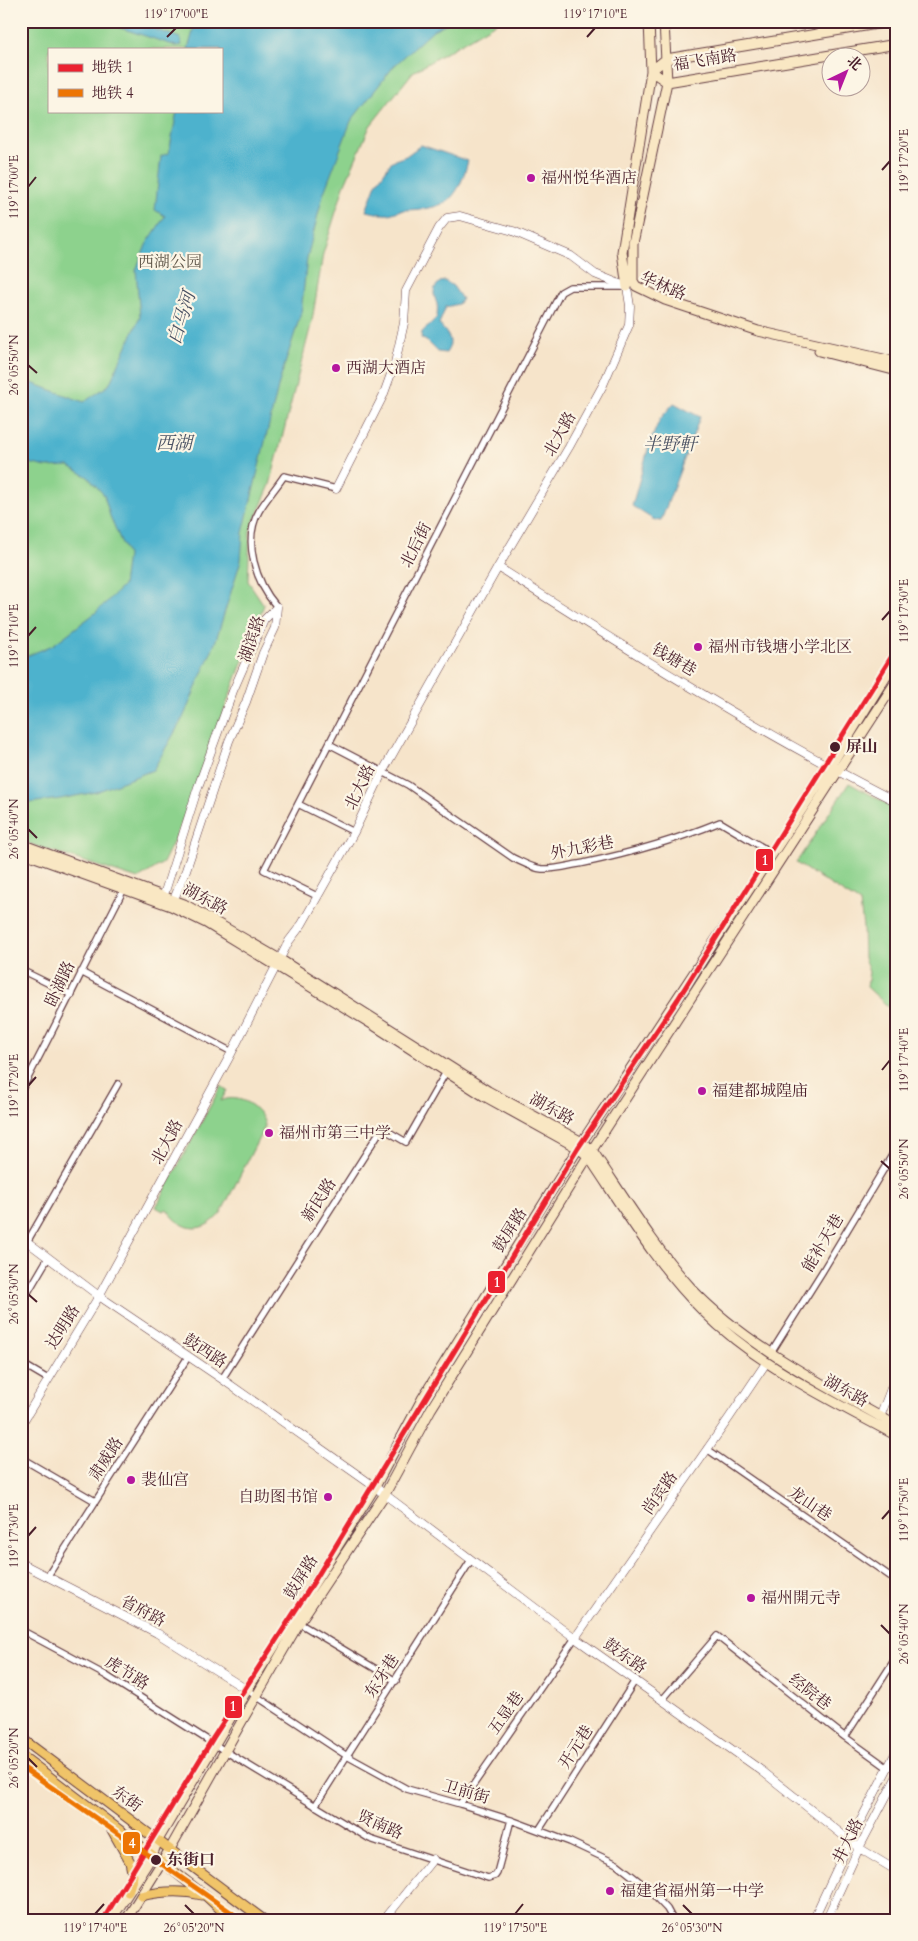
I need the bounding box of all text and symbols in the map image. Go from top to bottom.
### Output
text: 119°17'00"E [144,6,208,22]
text: 119°17'10"E [563,6,627,22]
street label: 福飞南路 [672,44,738,76]
legend [48,48,222,112]
north arrow [820,48,870,98]
text: 北 [843,51,866,75]
text: 地铁 1 [92,57,134,77]
text: 地铁 4 [92,83,134,103]
text: 119°17'20"E [896,129,912,193]
text: 119°17'00"E [6,155,22,219]
place label: 福州悦华酒店 [541,167,637,189]
marker: 福州悦华酒店 [525,172,537,184]
park label: 西湖公园 [138,251,202,273]
street label: 华林路 [637,266,689,306]
water label: 白马河 [162,286,203,347]
text: 26°05'50"N [6,334,22,395]
place label: 西湖大酒店 [346,357,426,379]
marker: 西湖大酒店 [330,362,342,374]
street label: 北大路 [539,408,581,460]
water label: 西湖 [156,431,195,456]
water label: 半野軒 [643,432,700,457]
street label: 北后街 [395,519,437,571]
text: 119°17'30"E [896,579,912,643]
text: 119°17'10"E [6,604,22,668]
street label: 湖滨路 [234,613,270,665]
place label: 福州市钱塘小学北区 [708,636,852,658]
street label: 钱塘巷 [648,638,700,682]
marker: 福州市钱塘小学北区 [692,641,704,653]
place label: 屏山 [846,736,878,758]
marker: 屏山 [828,740,842,754]
street label: 北大路 [340,761,380,813]
text: 26°05'40"N [6,798,22,859]
street label: 外九彩巷 [548,831,616,865]
line badge: 1 [755,848,774,872]
text: 1 [761,851,769,870]
street label: 湖东路 [179,878,231,920]
street label: 卧湖路 [40,958,80,1010]
text: 119°17'40"E [896,1028,912,1092]
text: 119°17'20"E [6,1054,22,1118]
place label: 福建都城隍庙 [712,1080,808,1102]
marker: 福建都城隍庙 [696,1085,708,1097]
street label: 湖东路 [526,1088,578,1130]
street label: 北大路 [146,1116,188,1168]
place label: 福州市第三中学 [279,1122,391,1144]
marker: 福州市第三中学 [263,1127,275,1139]
text: 26°05'50"N [896,1138,912,1199]
street label: 新民路 [297,1174,341,1226]
street label: 鼓屏路 [488,1204,532,1256]
street label: 能补天巷 [797,1210,849,1276]
text: 26°05'30"N [6,1263,22,1324]
line badge: 1 [487,1270,506,1294]
text: 1 [493,1273,501,1292]
street label: 达明路 [41,1301,85,1353]
street label: 鼓西路 [179,1329,231,1373]
street label: 湖东路 [820,1370,872,1412]
street label: 肃威路 [84,1433,128,1485]
street label: 尚宾路 [637,1467,683,1519]
place label: 裴仙宫 [141,1469,189,1491]
marker: 裴仙宫 [125,1474,137,1486]
text: 119°17'50"E [896,1478,912,1542]
street label: 龙山巷 [784,1481,836,1527]
place label: 自助图书馆 [238,1486,318,1508]
marker: 自助图书馆 [322,1491,334,1503]
text: 119°17'30"E [6,1504,22,1568]
street label: 鼓屏路 [279,1551,323,1603]
place label: 福州開元寺 [761,1587,841,1609]
street label: 省府路 [117,1590,169,1632]
marker: 福州開元寺 [745,1592,757,1604]
text: 26°05'40"N [896,1603,912,1664]
street label: 鼓东路 [599,1633,651,1679]
street label: 东牙巷 [360,1650,404,1702]
street label: 虎节路 [101,1651,153,1695]
street label: 经院巷 [784,1669,836,1715]
street label: 五显巷 [483,1687,529,1739]
line badge: 1 [224,1695,243,1719]
text: 1 [229,1697,237,1716]
street label: 开元巷 [554,1721,598,1773]
text: 26°05'20"N [6,1727,22,1788]
street label: 卫前街 [440,1775,492,1809]
street label: 东街 [108,1781,146,1817]
street label: 贤南路 [354,1805,406,1845]
street label: 井大路 [828,1815,868,1867]
line badge: 4 [122,1831,141,1855]
text: 4 [128,1834,136,1853]
place label: 东街口 [167,1849,215,1871]
marker: 东街口 [149,1853,163,1867]
place label: 福建省福州第一中学 [620,1880,764,1902]
marker: 福建省福州第一中学 [604,1885,616,1897]
text: 119°17'40"E [63,1920,127,1936]
text: 26°05'20"N [164,1920,225,1936]
text: 119°17'50"E [483,1920,547,1936]
text: 26°05'30"N [662,1920,723,1936]

